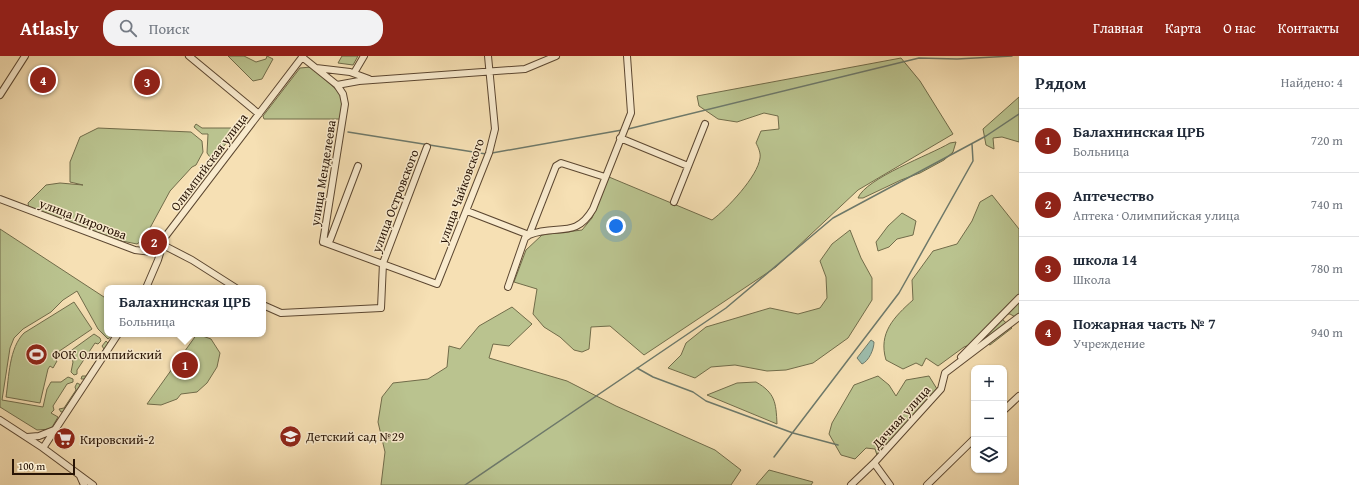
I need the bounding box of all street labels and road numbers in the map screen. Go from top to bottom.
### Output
street label: Олимпийская улица [166,108,253,215]
street label: улица Менделеева [305,118,341,228]
street label: улица Чайковского [433,135,489,247]
street label: улица Островского [366,146,424,256]
street label: улица Пирогова [36,193,130,245]
street label: Дачная улица [867,380,935,454]

